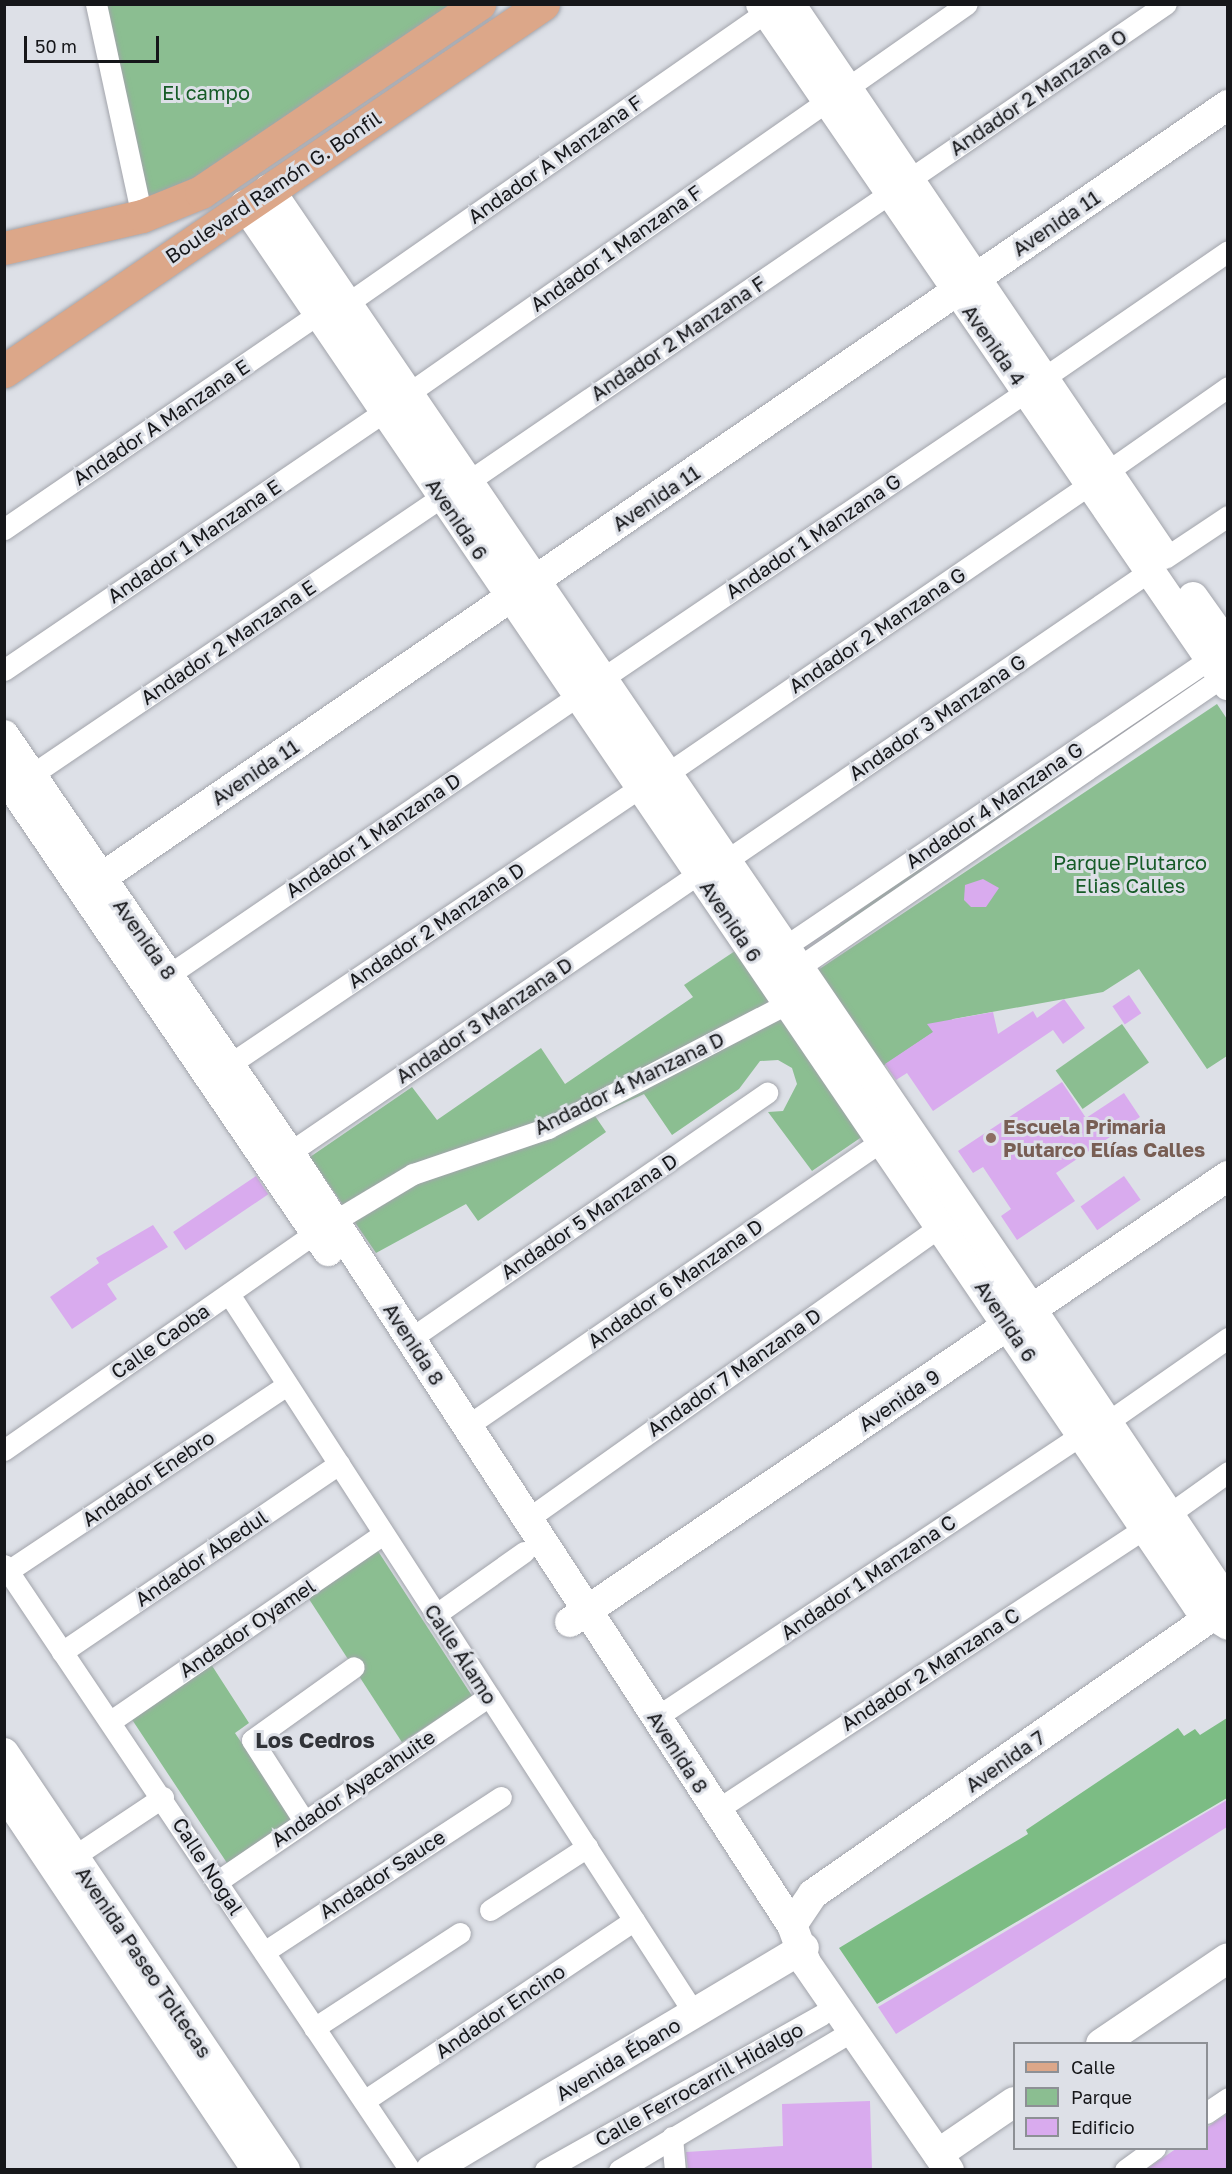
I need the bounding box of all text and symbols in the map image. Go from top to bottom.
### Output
scale bar [27,24,162,62]
street label: Andador 2 Manzana O [945,24,1131,160]
text: 50 m [35,35,77,57]
park label: El campo [162,80,250,104]
street label: Andador A Manzana F [463,90,647,228]
street label: Boulevard Ramón G. Bonfil [161,106,385,268]
street label: Andador 1 Manzana F [526,180,706,316]
street label: Avenida 11 [1008,185,1104,261]
street label: Andador 2 Manzana F [586,271,770,405]
street label: Avenida 4 [957,300,1031,390]
street label: Andador A Manzana E [68,354,254,490]
street label: Avenida 11 [608,460,704,536]
street label: Andador 1 Manzana G [721,468,905,604]
street label: Andador 1 Manzana E [103,474,285,608]
street label: Avenida 6 [421,474,493,564]
street label: Andador 2 Manzana G [784,562,970,698]
street label: Andador 2 Manzana E [136,574,320,710]
street label: Andador 3 Manzana G [844,649,1030,785]
street label: Avenida 11 [207,734,303,810]
street label: Andador 4 Manzana G [901,737,1087,873]
street label: Andador 1 Manzana D [281,767,465,903]
park label: Parque Plutarco Elias Calles [1053,851,1207,898]
street label: Andador 2 Manzana D [343,857,529,993]
street label: Avenida 6 [695,876,767,966]
street label: Avenida 8 [108,894,182,984]
street label: Andador 3 Manzana D [391,952,577,1088]
street label: Andador 4 Manzana D [530,1027,728,1139]
place label: Escuela Primaria Plutarco Elías Calles [1003,1114,1205,1161]
marker: Escuela Primaria Plutarco Elías Calles [984,1131,998,1145]
street label: Andador 5 Manzana D [496,1148,682,1284]
street label: Andador 6 Manzana D [583,1213,767,1353]
street label: Avenida 6 [970,1276,1042,1366]
street label: Calle Caoba [106,1298,214,1384]
street label: Avenida 8 [379,1298,449,1390]
street label: Andador 7 Manzana D [642,1303,826,1441]
street label: Avenida 9 [854,1364,944,1436]
street label: Andador Enebro [77,1425,219,1531]
street label: Andador Abedul [130,1505,272,1611]
street label: Andador 1 Manzana C [776,1510,960,1644]
street label: Andador Oyamel [174,1574,320,1682]
street label: Calle Álamo [420,1599,502,1709]
street label: Andador 2 Manzana C [836,1602,1024,1736]
street label: Avenida 8 [643,1706,713,1798]
street label: Andador Ayacahuite [267,1724,439,1852]
street label: Avenida 7 [961,1725,1049,1797]
district label: Los Cedros [255,1727,375,1753]
street label: Calle Nogal [168,1813,248,1919]
street label: Andador Sauce [315,1824,449,1924]
street label: Avenida Paseo Toltecas [71,1862,217,2062]
street label: Andador Encino [431,1959,569,2063]
street label: Avenida Ébano [551,2012,685,2106]
street label: Calle Ferrocarril Hidalgo [591,2017,807,2151]
legend [1013,2042,1208,2150]
text: Calle [1071,2056,1115,2078]
text: Parque [1071,2086,1132,2108]
text: Edificio [1071,2116,1135,2138]

